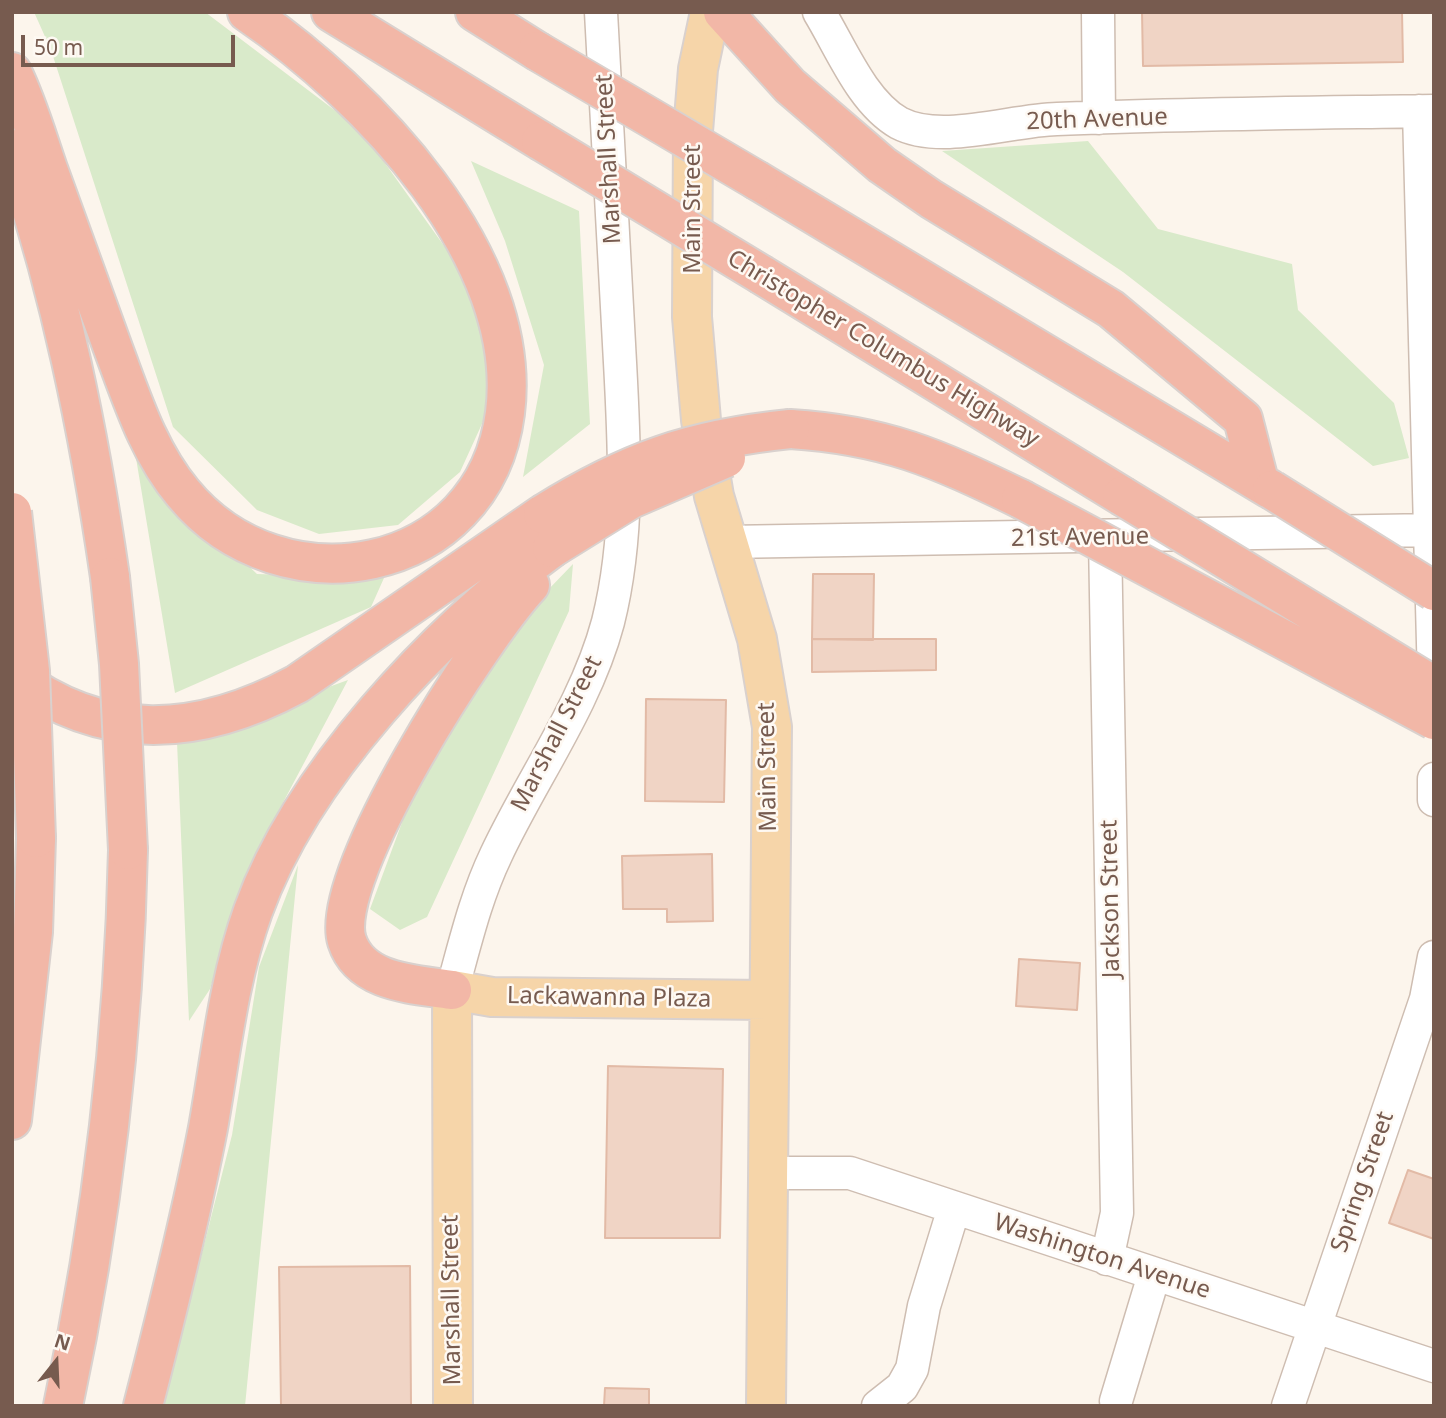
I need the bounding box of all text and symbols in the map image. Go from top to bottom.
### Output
scale bar [24,21,238,65]
text: 50 m [34,33,83,61]
street label: Marshall Street [590,73,628,245]
street label: 20th Avenue [1026,103,1168,137]
street label: Main Street [679,144,707,274]
street label: Christopher Columbus Highway [722,244,1044,454]
street label: 21st Avenue [1011,522,1149,554]
street label: Marshall Street [505,651,609,817]
street label: Main Street [752,702,784,832]
street label: Jackson Street [1095,820,1127,978]
street label: Lackawanna Plaza [507,982,711,1014]
street label: Spring Street [1325,1108,1401,1256]
street label: Washington Avenue [990,1208,1214,1306]
street label: Marshall Street [436,1214,468,1386]
north arrow [21,1327,91,1397]
text: N [51,1327,74,1357]

